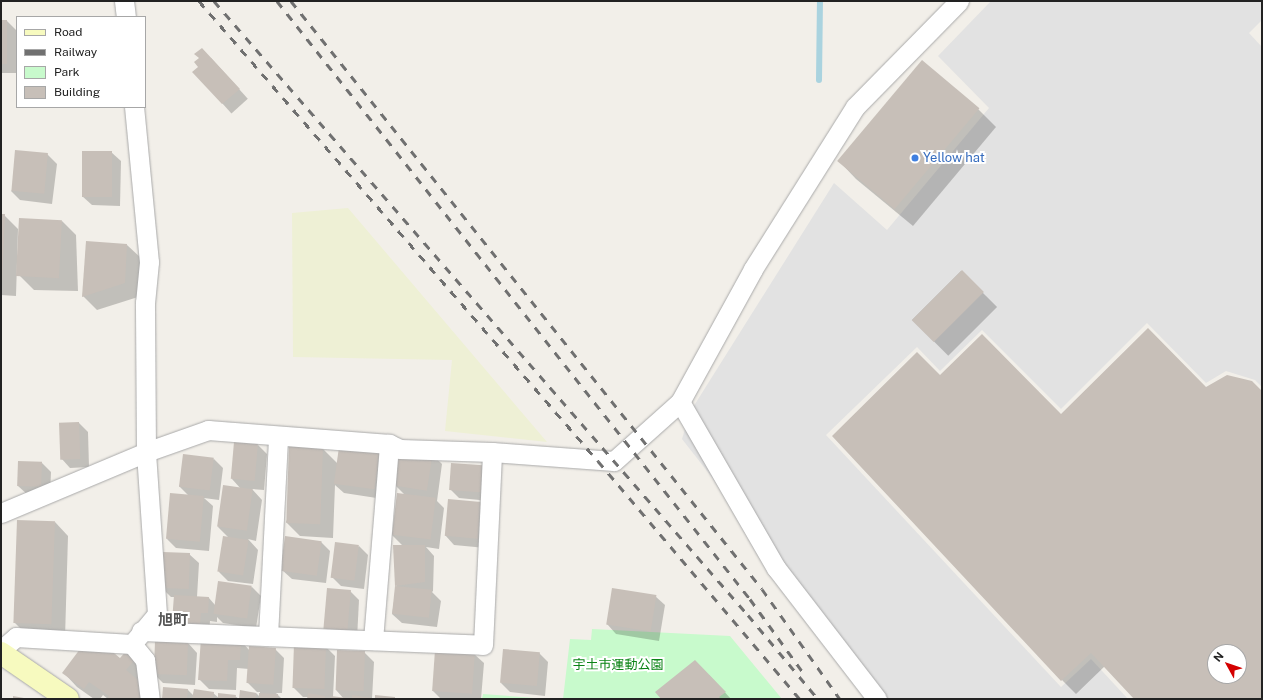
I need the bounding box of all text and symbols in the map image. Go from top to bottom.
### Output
legend [16,16,146,108]
text: Road [54,25,82,39]
text: Railway [54,45,97,59]
text: Park [54,65,80,79]
text: Building [54,85,100,99]
place label: Yellow hat [923,150,985,166]
marker: Yellow hat [910,153,920,163]
district label: 旭町 [158,611,188,629]
north arrow [1207,644,1247,684]
text: N [1211,650,1226,664]
park label: 宇土市運動公園 [573,657,663,673]

